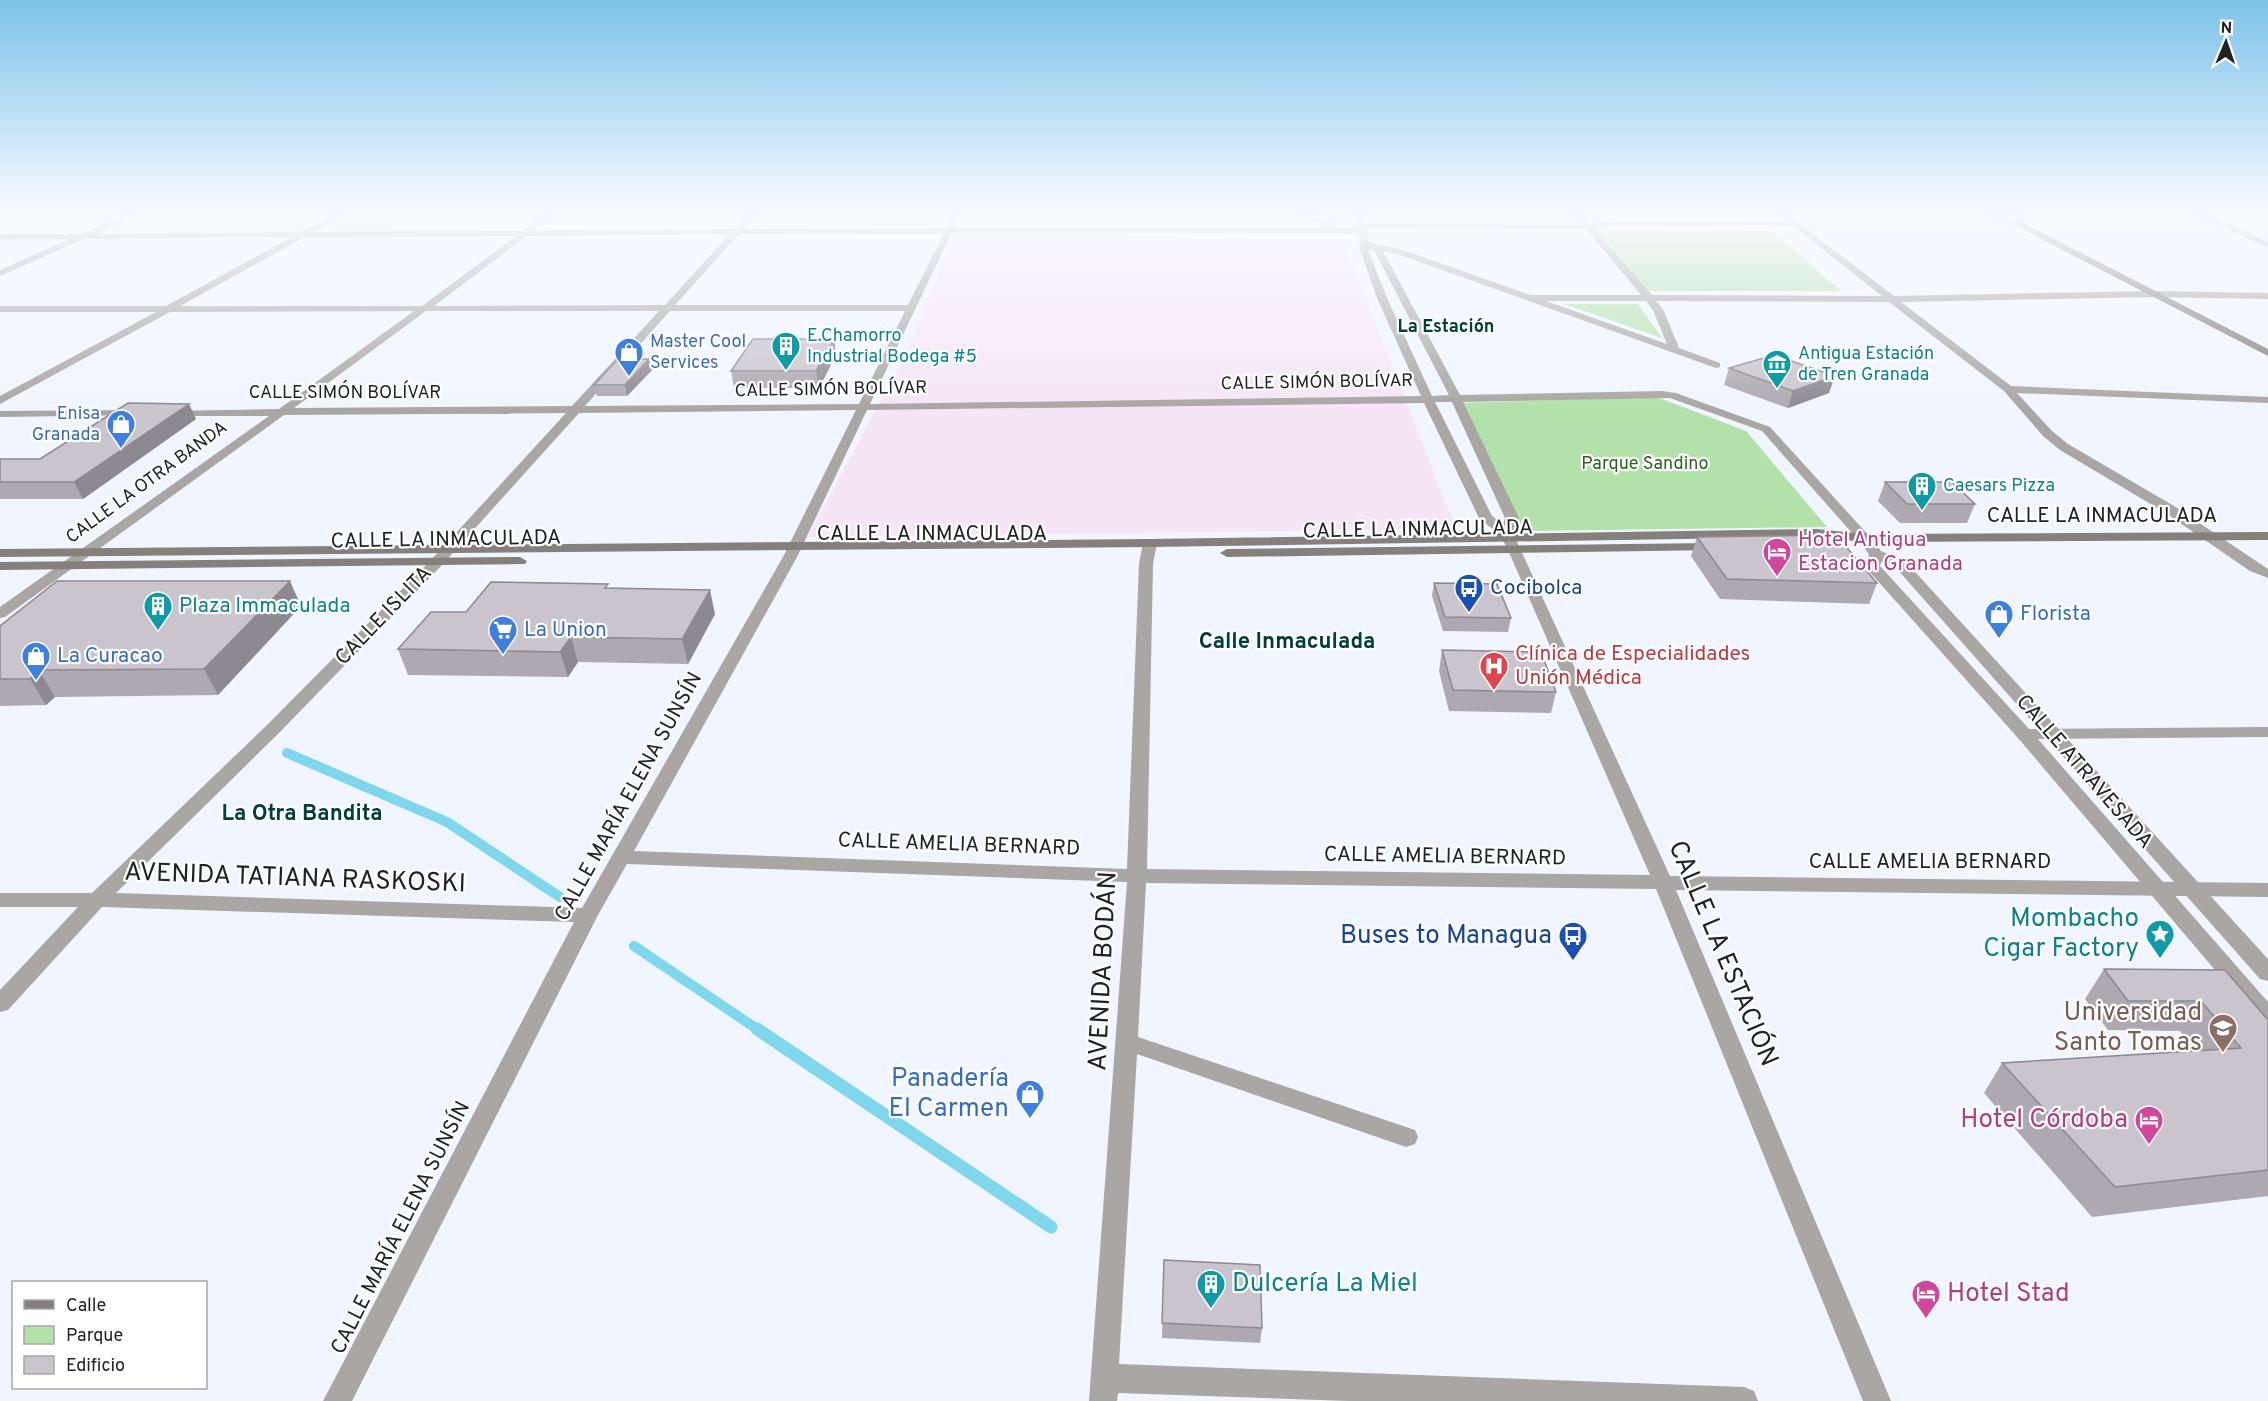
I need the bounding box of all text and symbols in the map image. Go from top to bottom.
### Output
north arrow [2196,12,2256,72]
text: N [2220,19,2233,39]
district label: La Estación [1398,316,1495,339]
place label: E.Chamorro Industrial Bodega #5 [807,325,977,369]
building icon: E.Chamorro Industrial Bodega #5 [770,330,802,372]
place label: Master Cool Services [650,331,746,375]
shop icon: Master Cool Services [613,336,645,378]
place label: Antigua Estación de Tren Granada [1798,343,1934,387]
museum icon: Antigua Estación de Tren Granada [1761,348,1793,390]
street label: CALLE SIMÓN BOLÍVAR [1221,368,1413,396]
street label: CALLE SIMÓN BOLÍVAR [735,375,927,403]
street label: CALLE SIMÓN BOLÍVAR [249,380,441,405]
place label: Enisa Granada [32,403,100,447]
shop icon: Enisa Granada [105,408,137,450]
street label: CALLE LA OTRA BANDA [62,417,232,549]
park label: Parque Sandino [1581,453,1709,476]
building icon: Caesars Pizza [1906,470,1938,512]
place label: Caesars Pizza [1943,475,2055,498]
street label: CALLE LA INMACULADA [1987,503,2217,530]
street label: CALLE LA INMACULADA [1303,514,1533,546]
street label: CALLE LA INMACULADA [817,521,1047,548]
street label: CALLE LA INMACULADA [331,524,561,556]
place label: Hotel Antigua Estacion Granada [1798,527,1963,578]
hotel icon: Hotel Antigua Estacion Granada [1761,536,1793,578]
street label: CALLE ISLITA [330,561,438,671]
bus stop icon: Cocibolca [1453,572,1485,614]
place label: Cocibolca [1490,575,1582,602]
building icon: Plaza Immaculada [142,590,174,632]
place label: Plaza Immaculada [179,593,350,620]
shop icon: Florista [1983,598,2015,640]
place label: Florista [2020,601,2091,628]
supermarket icon: La Union [487,614,519,656]
place label: La Union [524,617,607,644]
district label: Calle Inmaculada [1199,629,1375,656]
shop icon: La Curacao [20,640,52,682]
place label: Clínica de Especialidades Unión Médica [1515,641,1750,692]
place label: La Curacao [57,643,163,670]
hospital icon: Clínica de Especialidades Unión Médica [1478,650,1510,692]
street label: CALLE MARÍA ELENA SUNSÍN [548,667,709,926]
street label: CALLE ATRAVESADA [2010,689,2158,855]
district label: La Otra Bandita [221,801,383,828]
street label: CALLE AMELIA BERNARD [837,827,1081,863]
street label: CALLE LA ESTACIÓN [1660,835,1786,1072]
street label: CALLE AMELIA BERNARD [1324,841,1566,873]
street label: CALLE AMELIA BERNARD [1809,849,2051,876]
street label: AVENIDA TATIANA RASKOSKI [124,857,466,901]
street label: AVENIDA BODÁN [1080,870,1126,1072]
place label: Mombacho Cigar Factory [1983,903,2139,966]
place icon: Mombacho Cigar Factory [2144,918,2176,960]
place label: Buses to Managua [1340,920,1552,953]
bus stop icon: Buses to Managua [1557,920,1589,962]
place label: Universidad Santo Tomas [2054,997,2202,1060]
school or university icon: Universidad Santo Tomas [2207,1012,2239,1054]
place label: Panadería El Carmen [888,1063,1009,1126]
shop icon: Panadería El Carmen [1014,1078,1046,1120]
street label: CALLE MARÍA ELENA SUNSÍN [324,1096,477,1359]
place label: Hotel Córdoba [1960,1104,2128,1137]
hotel icon: Hotel Córdoba [2133,1104,2165,1146]
building icon: Dulcería La Miel [1195,1268,1227,1310]
place label: Dulcería La Miel [1232,1268,1418,1301]
hotel icon: Hotel Stad [1910,1278,1942,1320]
place label: Hotel Stad [1947,1278,2070,1311]
legend [12,1281,207,1389]
text: Calle [66,1295,106,1318]
text: Parque [66,1325,123,1348]
text: Edificio [66,1355,125,1378]

